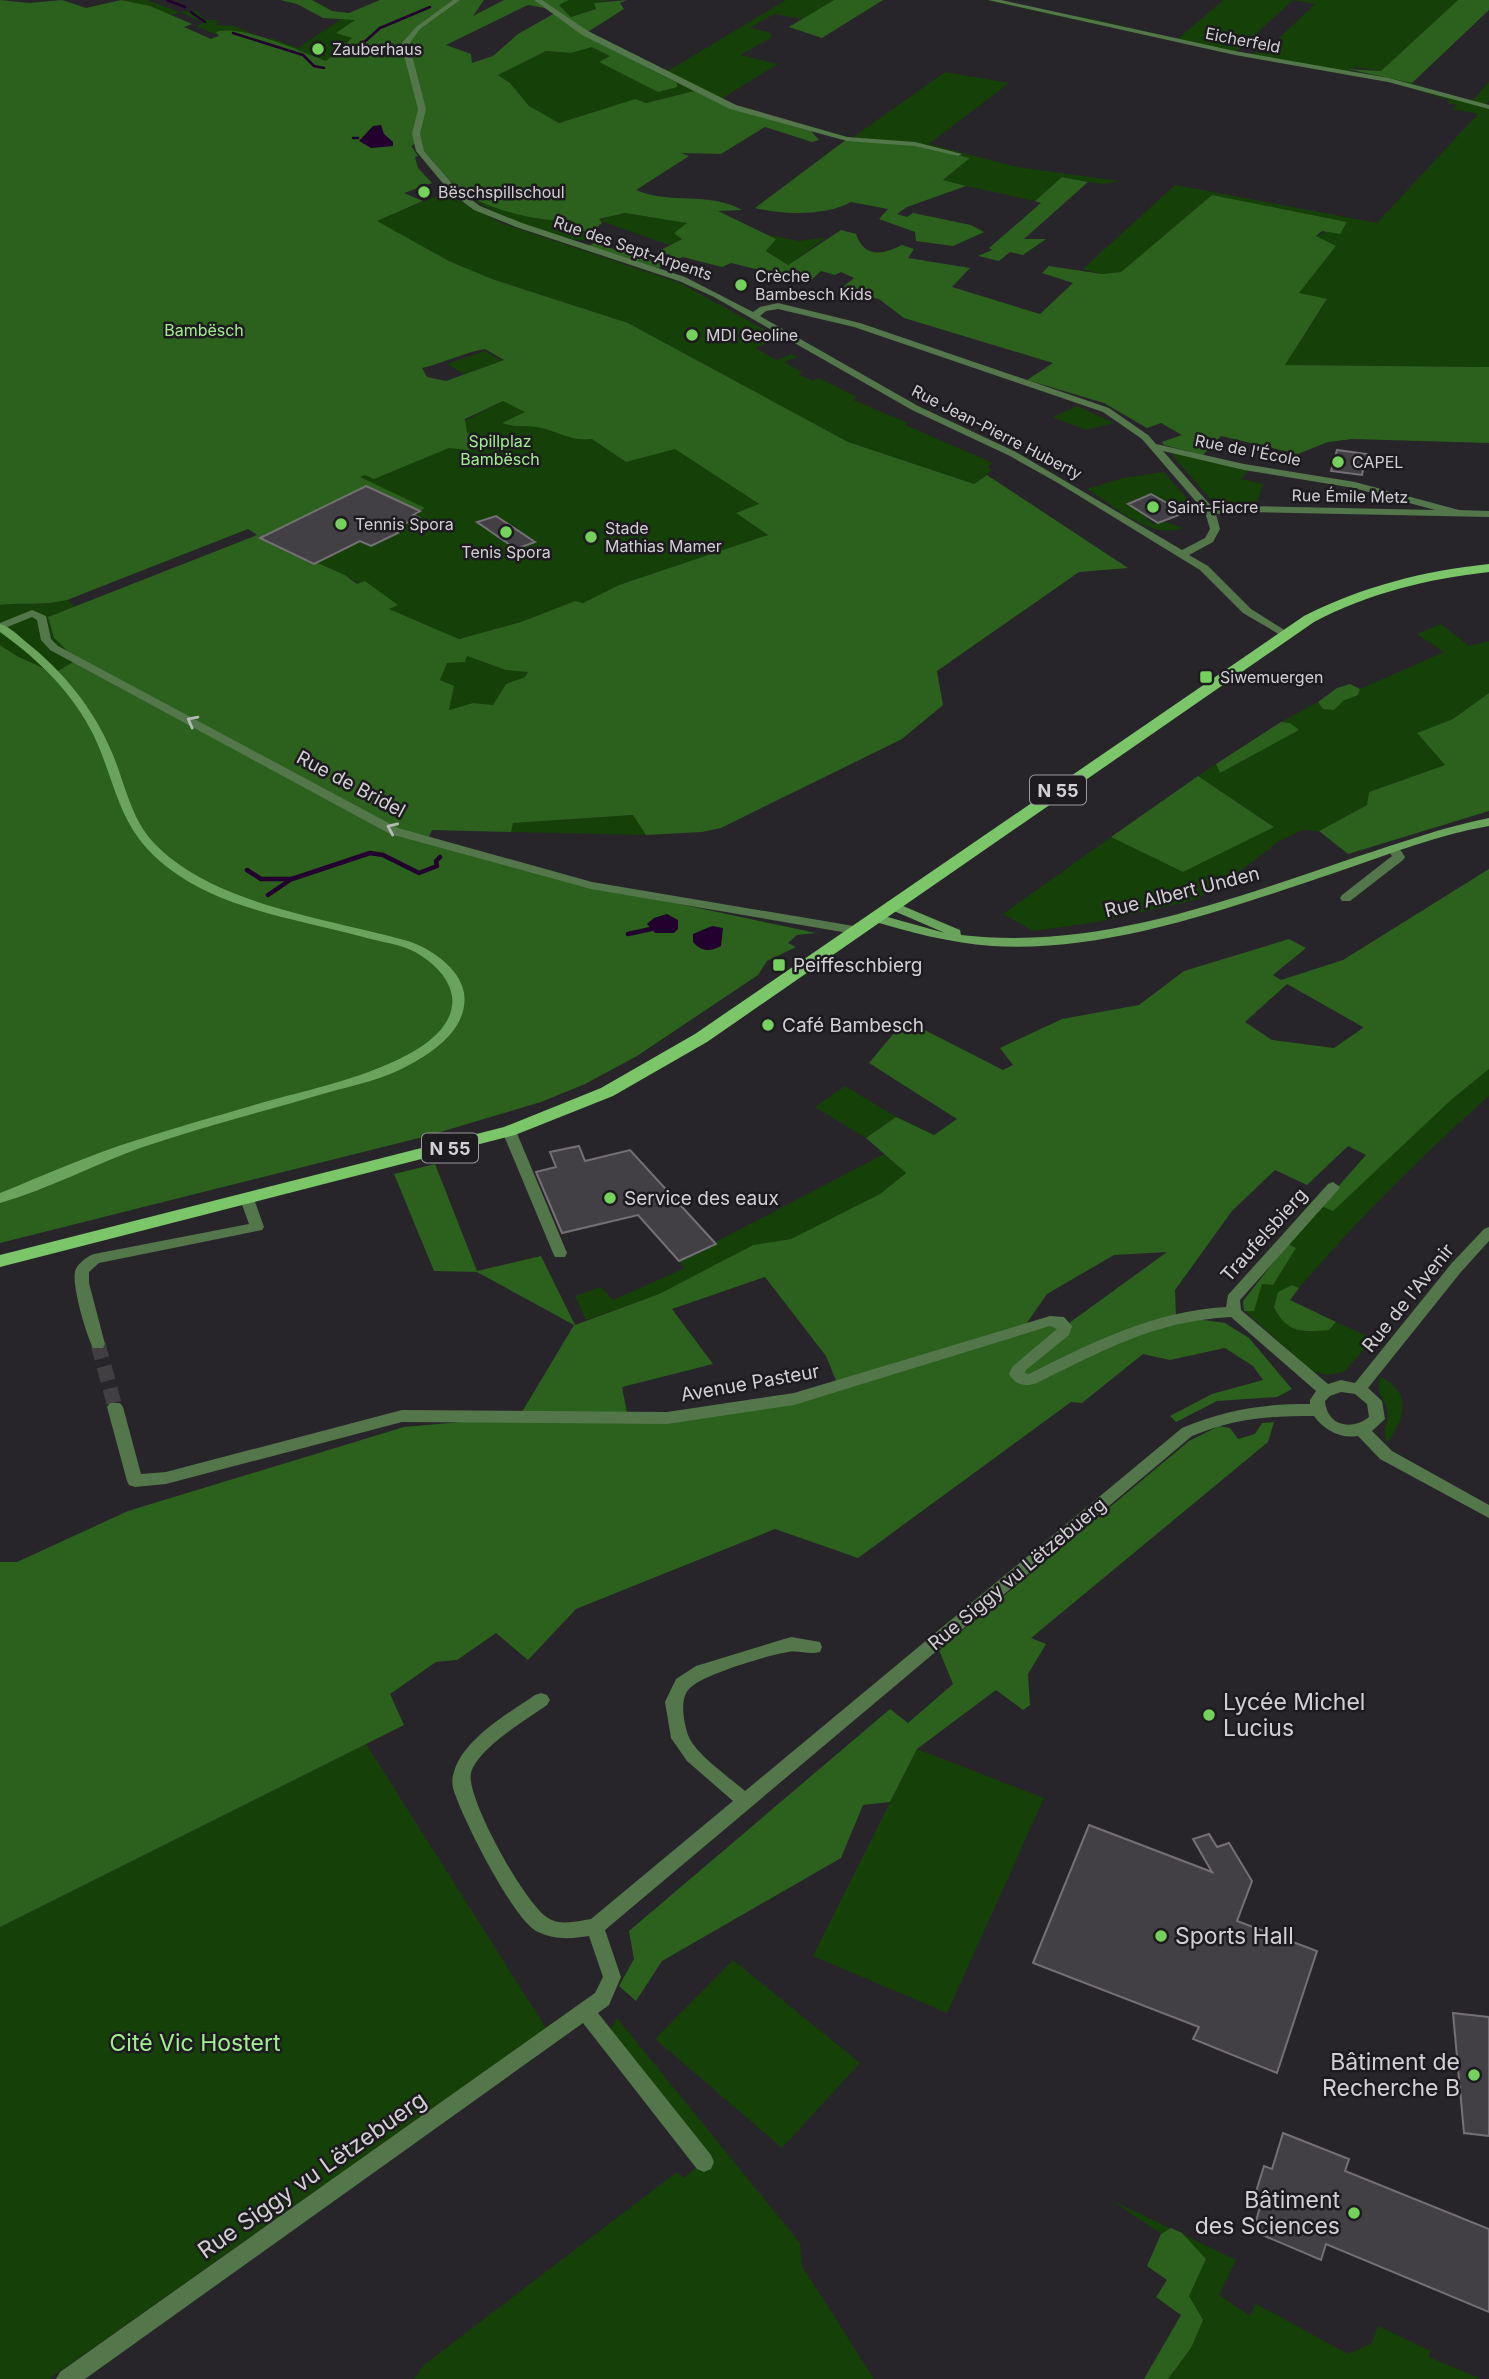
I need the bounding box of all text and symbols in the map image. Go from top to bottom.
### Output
street label: Eicherfeld [1204,23,1282,57]
place label: Zauberhaus [332,39,422,59]
marker: Zauberhaus [310,41,326,57]
place label: Bëschspillschoul [438,182,565,202]
marker: Bëschspillschoul [416,184,432,200]
street label: Rue des Sept-Arpents [551,211,715,285]
place label: Crèche Bambesch Kids [755,266,872,304]
marker: Crèche Bambesch Kids [733,277,749,293]
park label: Bambësch [164,320,244,340]
place label: MDI Geoline [706,325,798,345]
marker: MDI Geoline [684,327,700,343]
street label: Rue Jean-Pierre Huberty [908,380,1086,484]
street label: Rue de l'École [1193,430,1303,470]
park label: Spillplaz Bambësch [460,431,540,469]
place label: CAPEL [1352,452,1403,472]
marker: CAPEL [1330,454,1346,470]
street label: Rue Émile Metz [1292,485,1408,507]
place label: Saint-Fiacre [1167,497,1258,517]
marker: Saint-Fiacre [1145,499,1161,515]
place label: Tennis Spora [355,514,454,534]
marker: Tennis Spora [333,516,349,532]
place label: Stade Mathias Mamer [605,518,722,556]
marker: Tenis Spora [498,524,514,540]
marker: Stade Mathias Mamer [583,529,599,545]
place label: Tenis Spora [461,542,551,562]
place label: Siwemuergen [1220,667,1323,687]
marker: Siwemuergen [1198,669,1214,685]
one-way arrow [187,716,199,729]
street label: Rue de Bridel [293,746,409,822]
road number: N 55 [1030,776,1086,804]
one-way arrow [387,822,399,836]
street label: Rue Albert Unden [1102,862,1262,922]
place label: Peiffeschbierg [793,954,922,977]
marker: Peiffeschbierg [771,957,787,973]
place label: Café Bambesch [782,1014,924,1037]
marker: Café Bambesch [760,1017,776,1033]
road number: N 55 [422,1134,478,1162]
street label: Traufelsbierg [1216,1183,1312,1287]
place label: Service des eaux [624,1187,779,1210]
marker: Service des eaux [602,1190,618,1206]
street label: Rue de l'Avenir [1357,1239,1459,1357]
street label: Avenue Pasteur [679,1359,821,1407]
street label: Rue Siggy vu Lëtzebuerg [923,1493,1111,1655]
place label: Lycée Michel Lucius [1223,1688,1365,1742]
marker: Lycée Michel Lucius [1201,1707,1217,1723]
place label: Sports Hall [1175,1922,1294,1950]
marker: Sports Hall [1153,1928,1169,1944]
park label: Cité Vic Hostert [110,2029,281,2057]
place label: Bâtiment de Recherche B [1322,2048,1460,2102]
marker: Bâtiment de Recherche B [1466,2067,1482,2083]
street label: Rue Siggy vu Lëtzebuerg [192,2085,432,2265]
place label: Bâtiment des Sciences [1195,2186,1340,2240]
marker: Bâtiment des Sciences [1346,2205,1362,2221]

